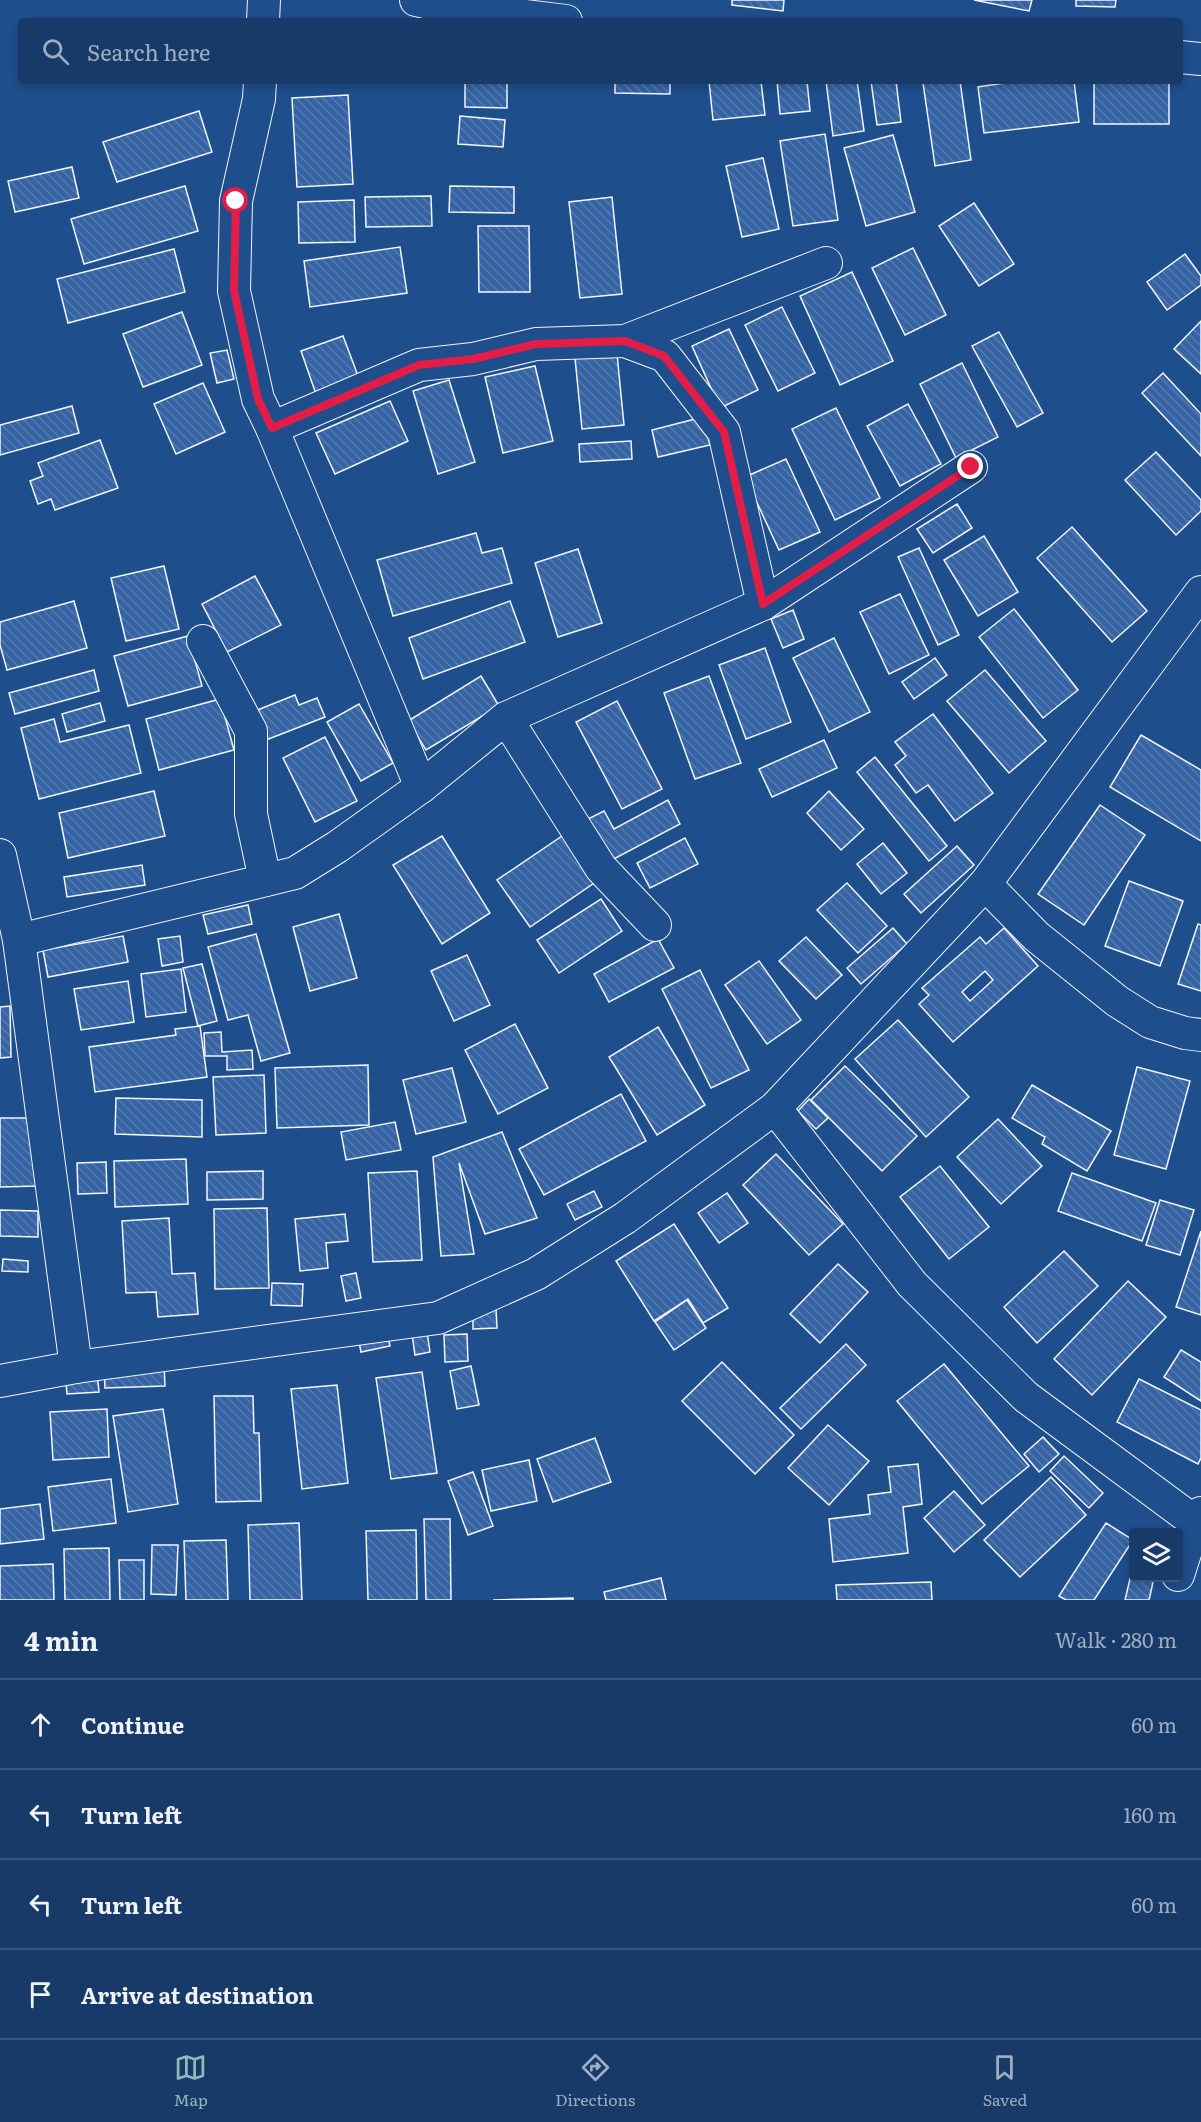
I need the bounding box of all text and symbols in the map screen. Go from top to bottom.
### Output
search box [18,18,1183,84]
icon: search [39,35,72,68]
text: Search here [87,35,210,68]
route start [222,187,248,213]
route end [957,453,983,479]
map controls [1129,1528,1183,1582]
button: layers [1129,1528,1183,1582]
text: 4 min [24,1620,98,1659]
text: Walk · 280 m [1055,1624,1177,1654]
icon: ahead [24,1708,57,1741]
text: Continue [81,1708,184,1741]
text: 60 m [1131,1709,1177,1739]
icon: left [24,1798,57,1831]
text: Turn left [81,1798,182,1831]
text: 160 m [1123,1799,1177,1829]
icon: left [24,1888,57,1921]
text: Turn left [81,1888,182,1921]
text: 60 m [1131,1889,1177,1919]
icon: arrive [24,1978,57,2011]
text: Arrive at destination [81,1978,314,2011]
tab: Map [174,2051,208,2111]
tab: Directions [555,2051,635,2111]
tab: Saved [983,2051,1027,2111]

